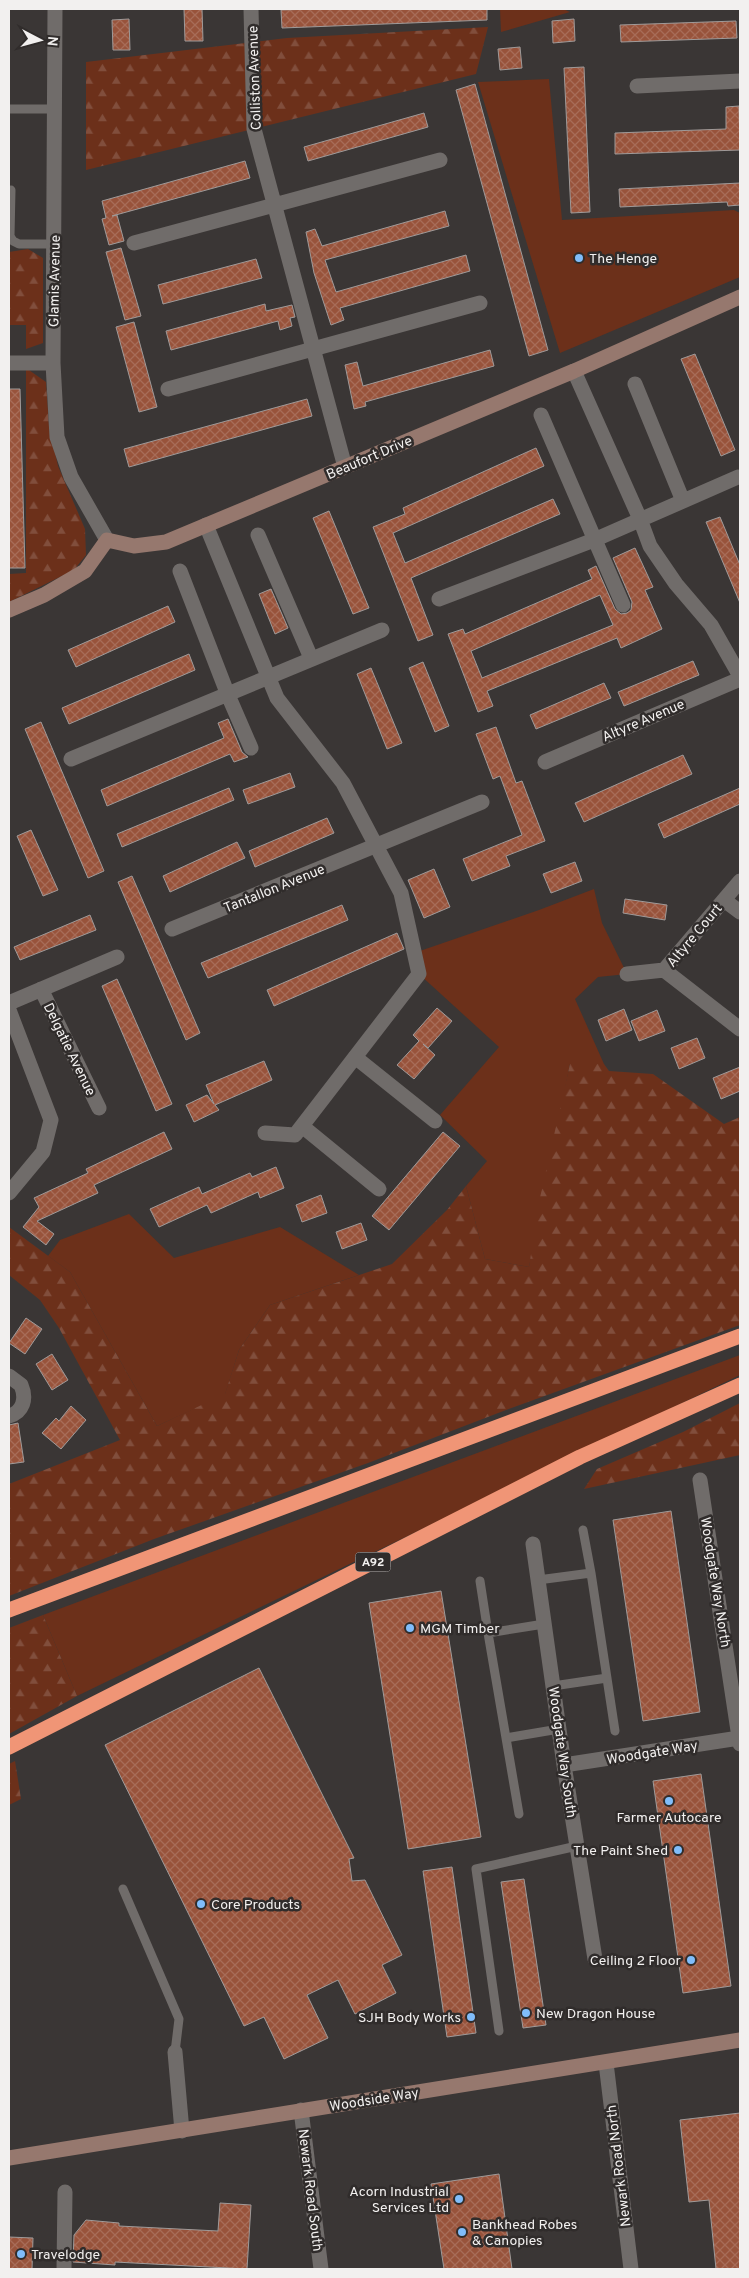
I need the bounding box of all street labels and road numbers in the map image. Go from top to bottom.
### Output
street label: Colliston Avenue [245,25,266,131]
street label: Glamis Avenue [46,235,65,327]
street label: Beaufort Drive [324,433,415,484]
street label: Altyre Avenue [600,696,687,746]
street label: Tantallon Avenue [222,861,328,917]
street label: Altyre Court [664,901,727,971]
street label: Delgatie Avenue [39,1000,99,1099]
street label: Woodgate Way North [696,1516,733,1649]
road number: A92 [356,1552,390,1571]
street label: Woodgate Way South [544,1685,579,1819]
street label: Woodgate Way [605,1738,699,1769]
street label: Woodside Way [328,2085,420,2116]
street label: Newark Road North [604,2104,635,2228]
street label: Newark Road South [294,2128,325,2252]

